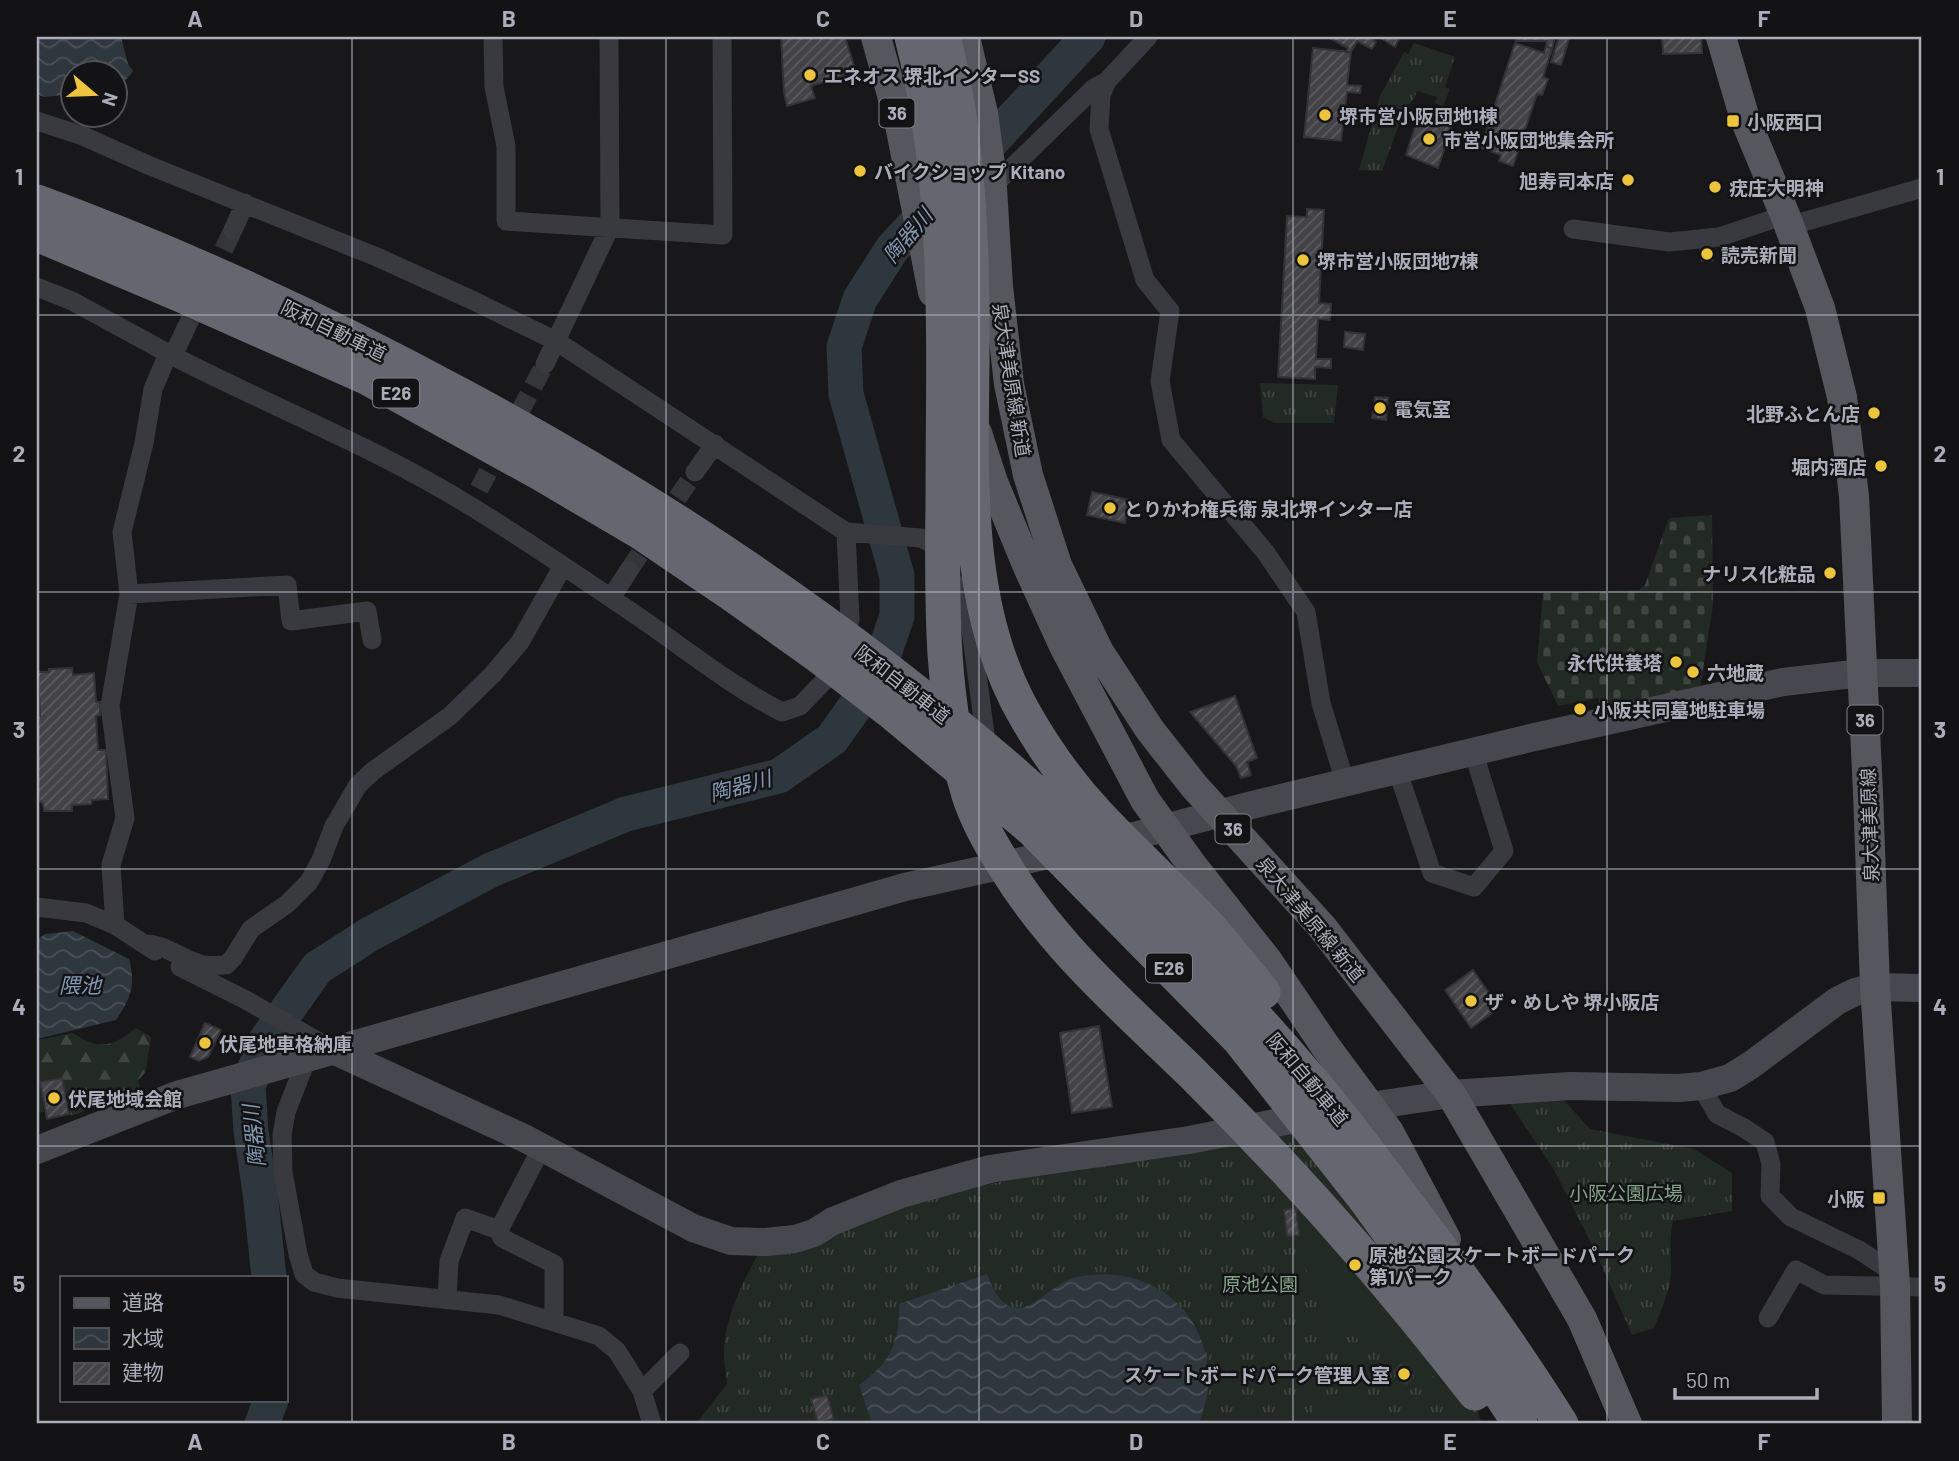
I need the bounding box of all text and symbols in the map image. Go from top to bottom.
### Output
text: A [187,4,203,32]
text: B [502,4,516,32]
text: C [816,4,830,32]
text: D [1129,4,1143,32]
text: E [1443,4,1457,32]
text: F [1758,4,1771,32]
north arrow [60,60,130,130]
place label: エネオス 堺北インターSS [824,64,1040,87]
marker: エネオス 堺北インターSS [802,67,818,83]
text: N [98,90,123,109]
road number: 36 [880,98,914,128]
place label: 堺市営小阪団地1棟 [1339,104,1498,127]
marker: 堺市営小阪団地1棟 [1317,107,1333,123]
place label: 小阪西口 [1747,110,1823,133]
marker: 小阪西口 [1725,113,1741,129]
place label: 市営小阪団地集会所 [1443,128,1614,151]
marker: 市営小阪団地集会所 [1421,131,1437,147]
place label: バイクショップ Kitano [874,160,1065,183]
text: 1 [15,162,23,190]
text: 1 [1936,162,1944,190]
marker: バイクショップ Kitano [852,163,868,179]
place label: 旭寿司本店 [1519,169,1614,192]
marker: 旭寿司本店 [1620,172,1636,188]
place label: 疣庄大明神 [1729,176,1824,199]
marker: 疣庄大明神 [1707,179,1723,195]
water label: 陶器川 [877,201,938,267]
place label: 読売新聞 [1721,243,1797,266]
marker: 読売新聞 [1699,246,1715,262]
place label: 堺市営小阪団地7棟 [1317,249,1478,272]
marker: 堺市営小阪団地7棟 [1295,252,1311,268]
street label: 阪和自動車道 [278,295,390,365]
street label: 泉大津美原線 新道 [988,301,1036,459]
road number: E26 [373,379,419,408]
place label: 電気室 [1394,397,1451,420]
marker: 電気室 [1372,400,1388,416]
place label: 北野ふとん店 [1746,402,1860,425]
marker: 北野ふとん店 [1866,405,1882,421]
text: 2 [13,439,25,467]
text: 2 [1934,439,1946,467]
place label: 堀内酒店 [1791,455,1867,478]
marker: 堀内酒店 [1873,458,1889,474]
place label: とりかわ権兵衛 泉北堺インター店 [1124,497,1413,520]
marker: とりかわ権兵衛 泉北堺インター店 [1102,500,1118,516]
place label: ナリス化粧品 [1702,562,1816,585]
marker: ナリス化粧品 [1822,565,1838,581]
street label: 阪和自動車道 [851,640,955,728]
place label: 永代供養塔 [1567,651,1662,674]
marker: 永代供養塔 [1668,654,1684,670]
place label: 六地蔵 [1707,661,1764,684]
marker: 六地蔵 [1685,664,1701,680]
place label: 小阪共同墓地駐車場 [1594,698,1765,721]
marker: 小阪共同墓地駐車場 [1572,701,1588,717]
road number: 36 [1848,706,1882,734]
text: 3 [13,715,25,743]
text: 3 [1934,715,1946,743]
water label: 陶器川 [706,764,776,805]
street label: 泉大津美原線 [1856,768,1882,882]
road number: 36 [1216,814,1250,844]
street label: 泉大津美原線 新道 [1252,852,1370,986]
road number: E26 [1146,953,1192,982]
water label: 隈池 [59,972,103,997]
place label: ザ・めしや 堺小阪店 [1485,990,1660,1013]
text: 4 [12,992,26,1020]
text: 4 [1933,992,1947,1020]
marker: ザ・めしや 堺小阪店 [1463,993,1479,1009]
street label: 阪和自動車道 [1263,1028,1353,1130]
place label: 伏尾地車格納庫 [219,1032,352,1055]
marker: 伏尾地車格納庫 [197,1035,213,1051]
place label: 伏尾地域会館 [68,1087,182,1110]
marker: 伏尾地域会館 [46,1090,62,1106]
water label: 陶器川 [237,1101,269,1169]
park label: 小阪公園広場 [1569,1181,1683,1204]
place label: 小阪 [1827,1187,1865,1210]
marker: 小阪 [1871,1190,1887,1206]
place label: 原池公園スケートボードパーク 第1パーク [1369,1243,1635,1288]
marker: 原池公園スケートボードパーク 第1パーク [1347,1257,1363,1273]
text: 5 [13,1269,25,1297]
text: 5 [1934,1269,1946,1297]
park label: 原池公園 [1222,1272,1298,1295]
legend [60,1276,287,1402]
text: 道路 [122,1289,164,1314]
text: 水域 [122,1325,164,1350]
scale bar [1675,1356,1817,1400]
text: 建物 [122,1359,164,1384]
place label: スケートボードパーク管理人室 [1124,1363,1390,1386]
marker: スケートボードパーク管理人室 [1396,1366,1412,1382]
text: 50 m [1686,1367,1730,1392]
text: A [187,1427,203,1455]
text: B [502,1427,516,1455]
text: C [816,1427,830,1455]
text: D [1129,1427,1143,1455]
text: E [1443,1427,1457,1455]
text: F [1758,1427,1771,1455]

